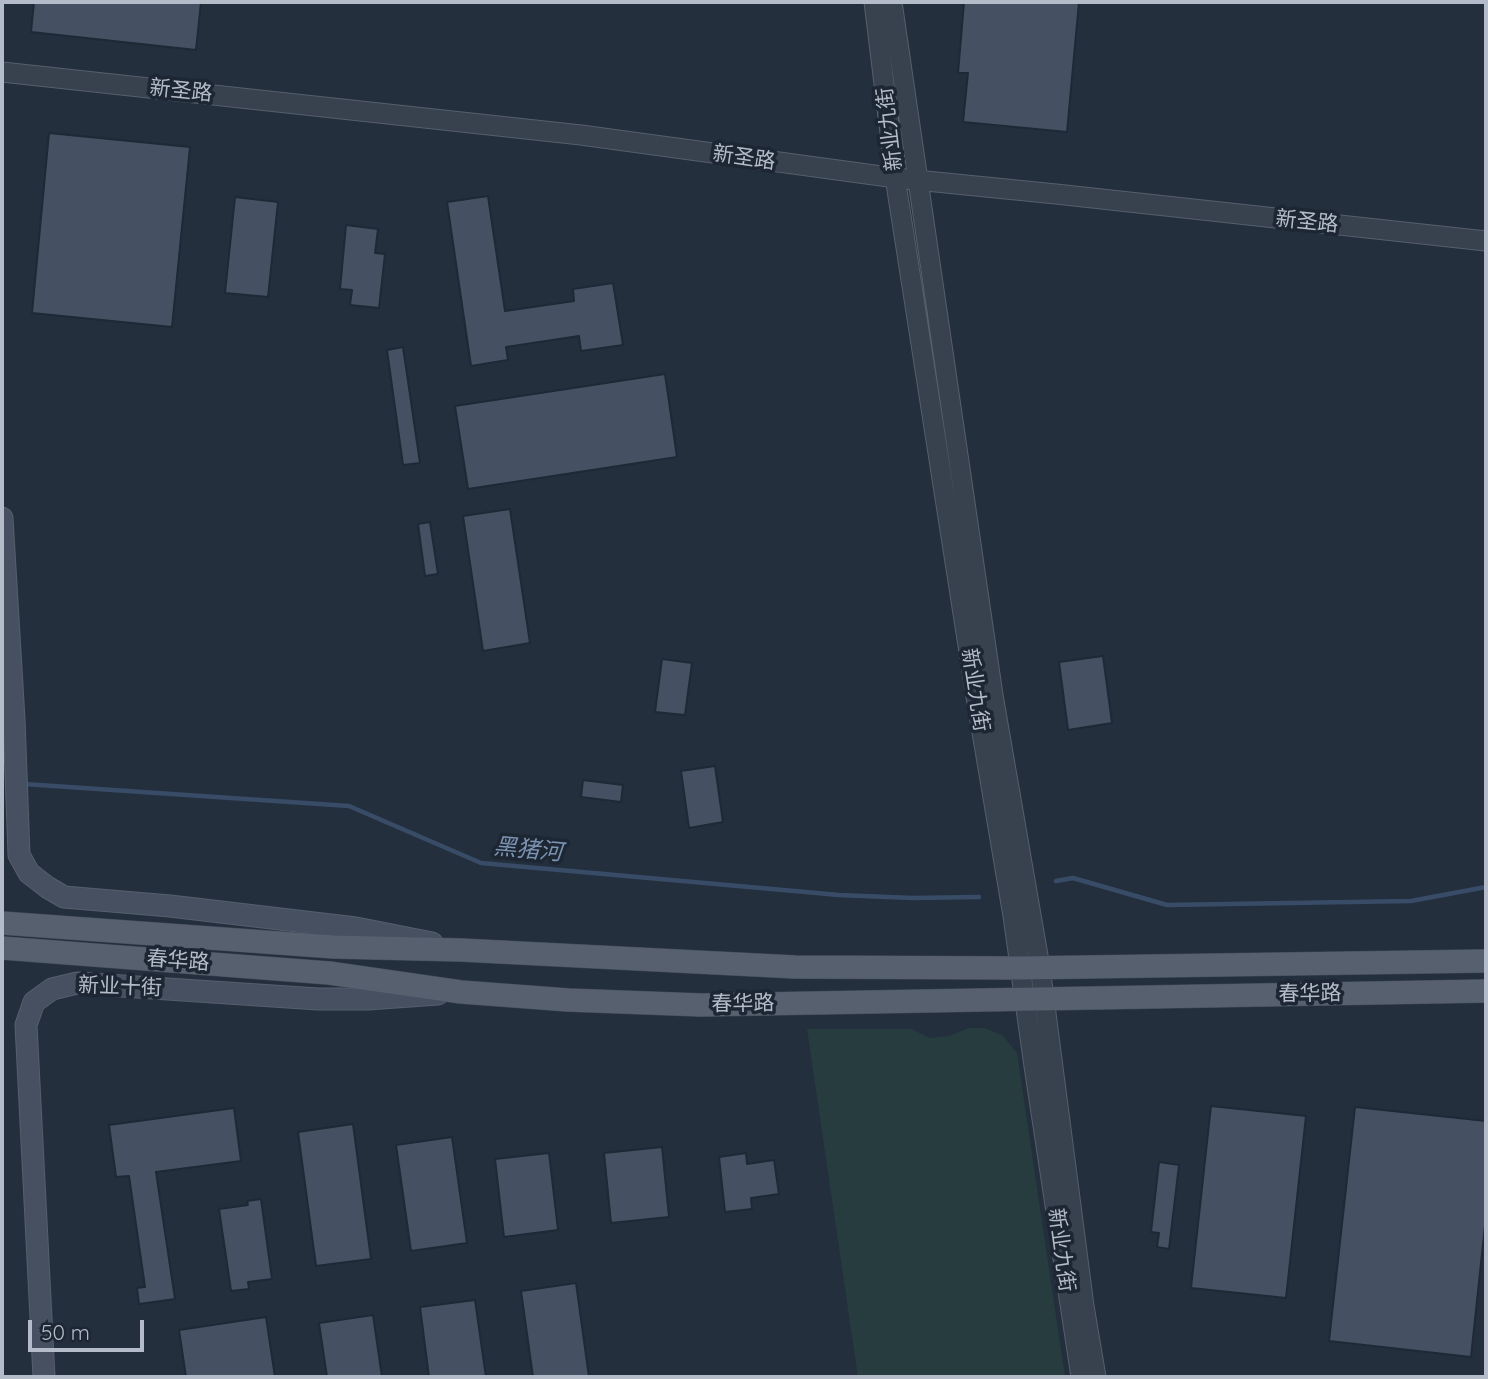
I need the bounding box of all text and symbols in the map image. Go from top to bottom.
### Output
street label: 新圣路 [148,75,214,107]
street label: 新业九街 [872,86,908,172]
street label: 新圣路 [711,141,777,175]
street label: 新圣路 [1274,206,1340,238]
street label: 新业九街 [956,647,994,733]
water label: 黑猪河 [492,833,564,867]
street label: 春华路 [146,946,210,976]
street label: 新业十街 [78,973,162,1001]
street label: 春华路 [1278,981,1342,1007]
street label: 春华路 [711,991,775,1017]
street label: 新业九街 [1043,1207,1079,1293]
scale bar [32,1306,147,1350]
text: 50 m [41,1319,90,1345]

